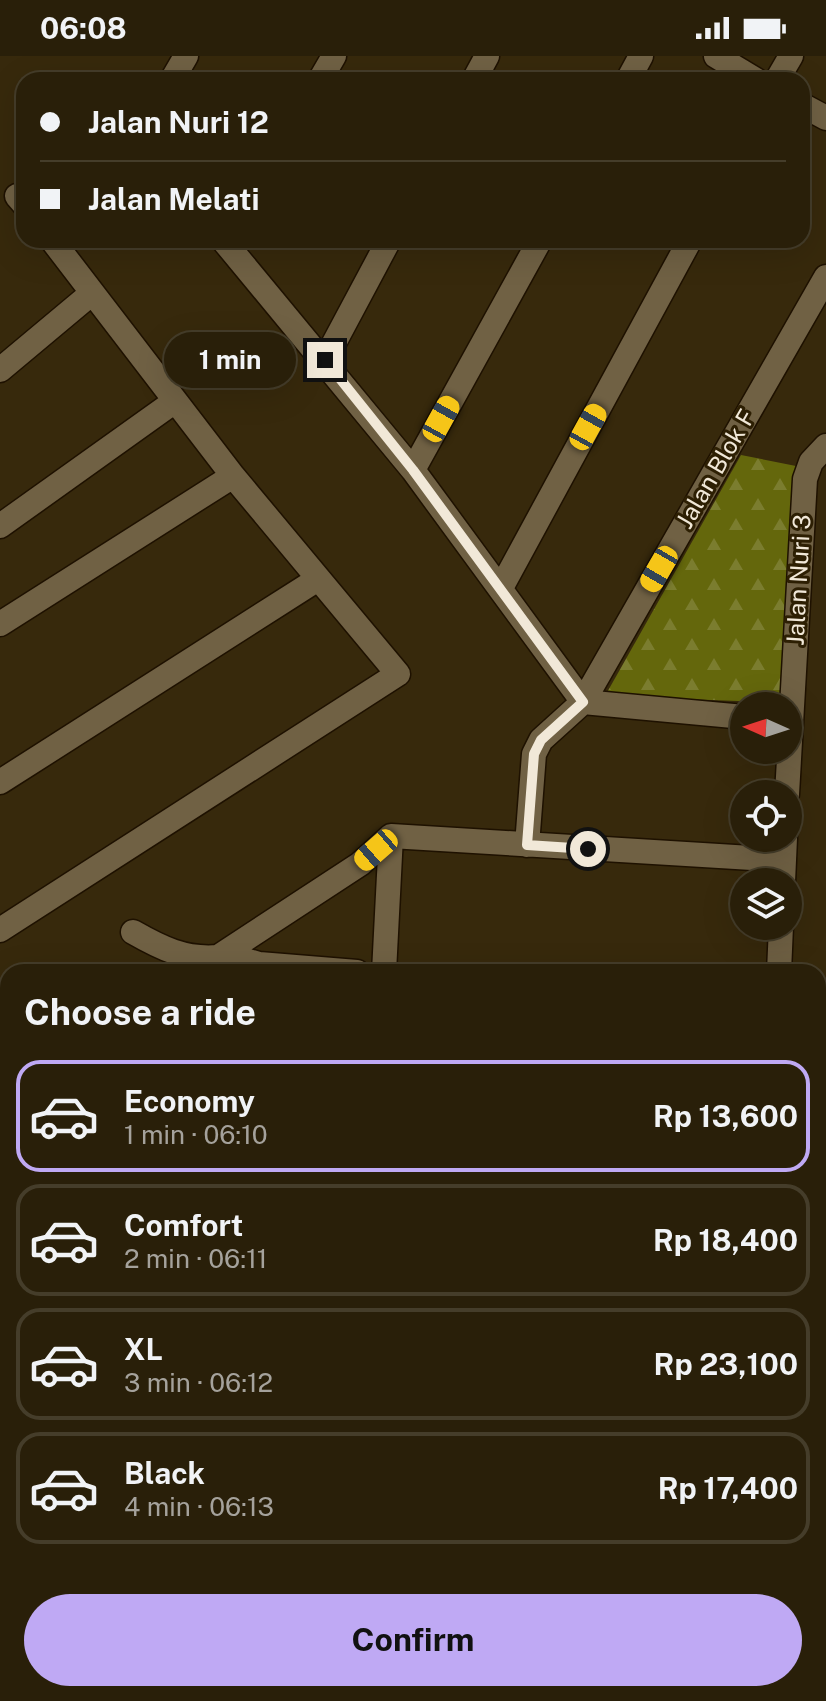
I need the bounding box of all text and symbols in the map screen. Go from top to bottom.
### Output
text: 06:08 [40,10,127,46]
text: Jalan Nuri 12 [88,104,269,140]
text: Jalan Melati [88,181,259,217]
callout: 1 min [165,332,297,388]
route end [307,342,343,378]
text: 1 min [199,344,261,375]
car [419,392,463,446]
car [566,400,610,454]
street label: Jalan Blok F [670,404,760,533]
street label: Jalan Nuri 3 [781,514,815,646]
car [637,542,681,596]
north arrow [730,692,802,764]
map controls [730,692,802,940]
button: locate [730,780,802,852]
car [350,825,402,875]
route start [570,831,606,867]
button: layers [730,868,802,940]
text: Choose a ride [24,991,256,1033]
icon: car [28,1080,100,1152]
text: Economy [124,1083,255,1119]
text: Rp 13,600 [653,1098,798,1134]
text: 1 min · 06:10 [124,1119,268,1150]
icon: car [28,1204,100,1276]
text: Comfort [124,1207,243,1243]
text: Rp 18,400 [653,1222,798,1258]
text: 2 min · 06:11 [124,1243,267,1274]
icon: car [28,1328,100,1400]
text: XL [124,1331,163,1367]
text: Rp 23,100 [654,1346,798,1382]
text: 3 min · 06:12 [124,1367,273,1398]
icon: car [28,1452,100,1524]
text: Black [124,1455,205,1491]
text: Rp 17,400 [658,1470,798,1506]
text: 4 min · 06:13 [124,1491,274,1522]
button: Confirm [24,1594,802,1686]

